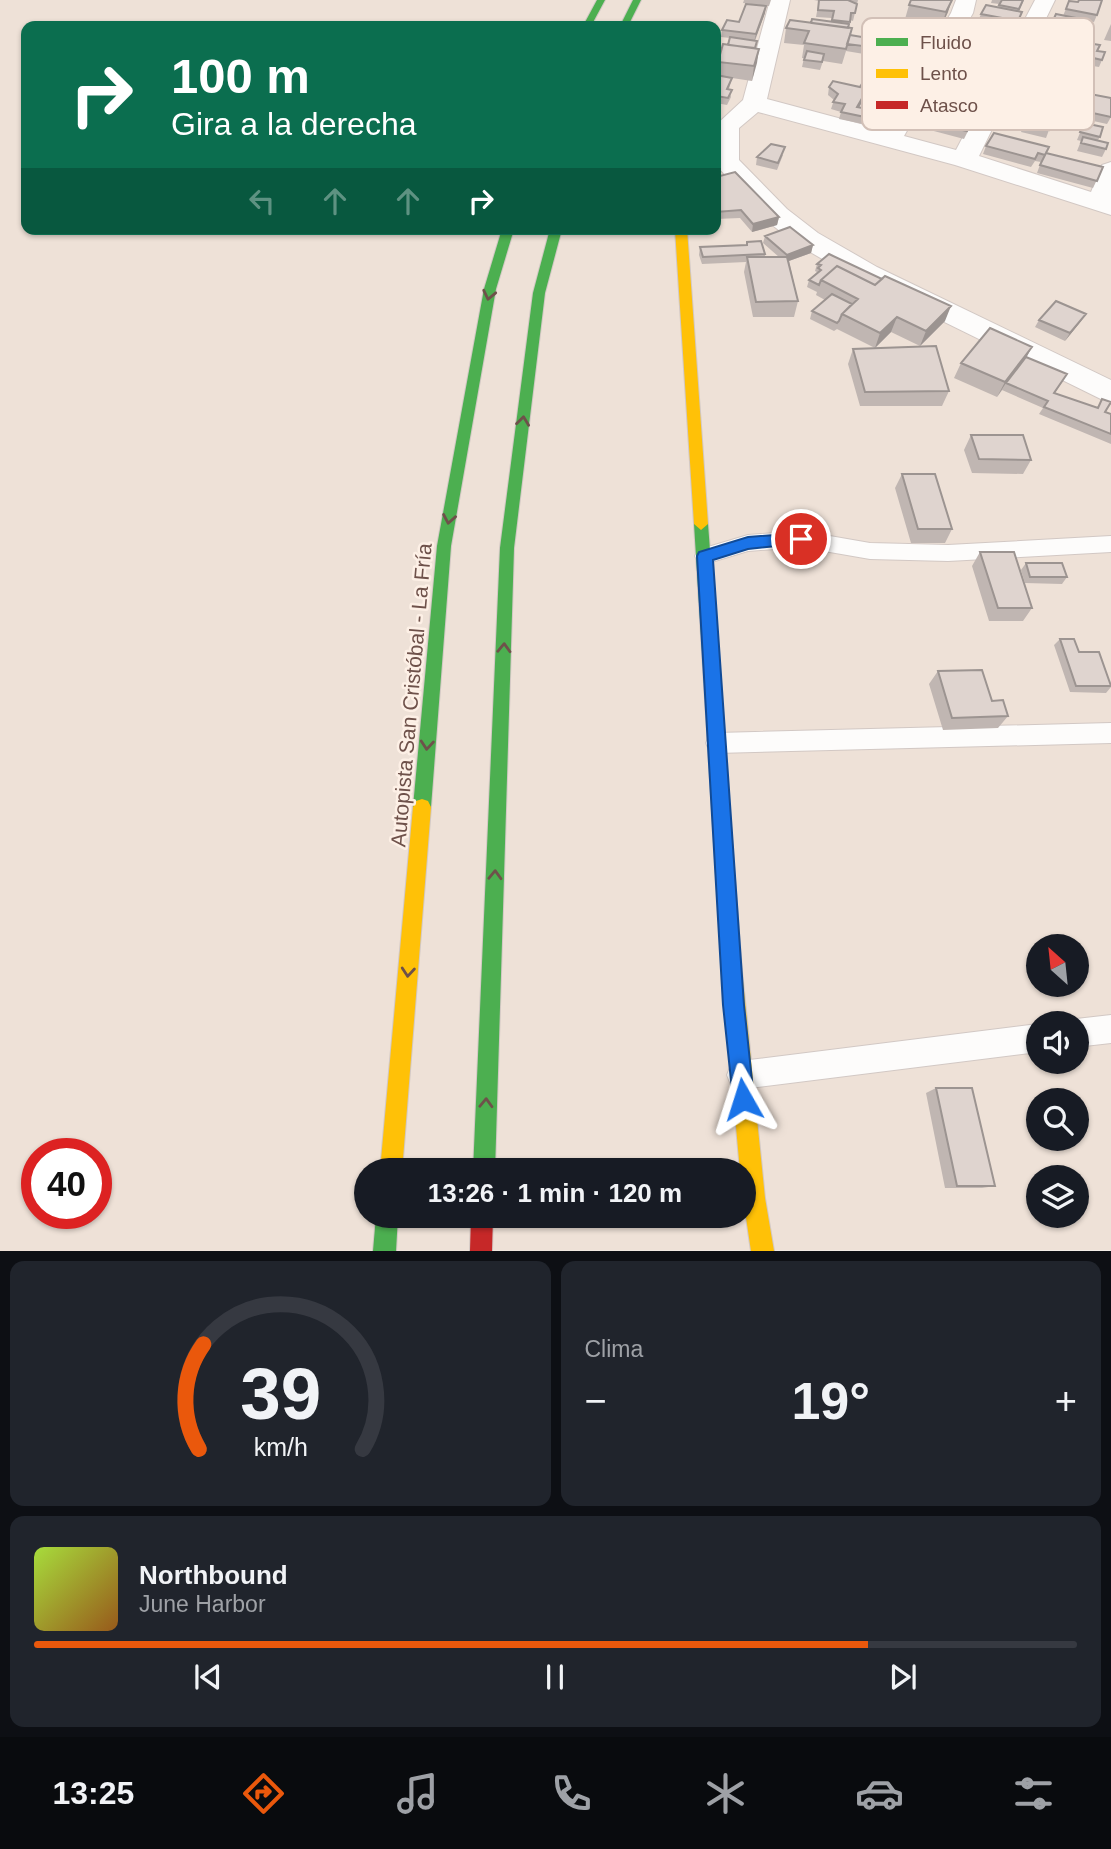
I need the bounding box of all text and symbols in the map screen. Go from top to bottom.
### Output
legend [862,18,1094,130]
text: Fluido [920,32,972,53]
icon: right [56,49,147,140]
text: 100 m [171,49,310,103]
text: Lento [920,63,968,84]
text: Atasco [920,95,978,116]
text: Gira a la derecha [171,106,416,142]
icon: left [243,182,281,220]
icon: ahead [316,182,354,220]
icon: ahead [389,182,427,220]
icon: right [462,182,500,220]
one-way arrow [483,289,498,301]
one-way arrow [516,416,531,427]
pin [771,509,831,569]
one-way arrow [442,513,457,525]
icon: arrive [782,520,820,558]
street label: Autopista San Cristóbal - La Fría [386,542,436,848]
one-way arrow [496,642,511,653]
one-way arrow [420,740,435,751]
one-way arrow [487,869,503,880]
north arrow [1026,934,1088,998]
map controls [1026,934,1089,1228]
one-way arrow [401,966,416,977]
button: sound [1026,1011,1089,1074]
position arrow [706,1062,780,1136]
button: search [1026,1088,1089,1151]
one-way arrow [479,1097,494,1108]
speed limit sign: 40 [21,1138,112,1229]
button: layers [1026,1165,1089,1228]
text: 13:26 · 1 min · 120 m [428,1178,682,1208]
text: Clima [585,1336,643,1362]
text: 39 [240,1354,321,1435]
text: 19° [791,1372,870,1430]
text: − [585,1380,607,1422]
text: + [1055,1380,1077,1422]
text: km/h [253,1433,307,1461]
text: Northbound [139,1560,288,1590]
text: June Harbor [139,1591,266,1617]
icon: previous [189,1658,227,1696]
icon: pause [536,1658,574,1696]
icon: next [884,1658,922,1696]
icon: directions [239,1769,288,1818]
icon: music [393,1769,442,1818]
icon: phone [547,1769,596,1818]
icon: climate [701,1769,750,1818]
icon: car [855,1769,904,1818]
icon: filters [1009,1769,1058,1818]
text: 13:25 [53,1775,134,1811]

